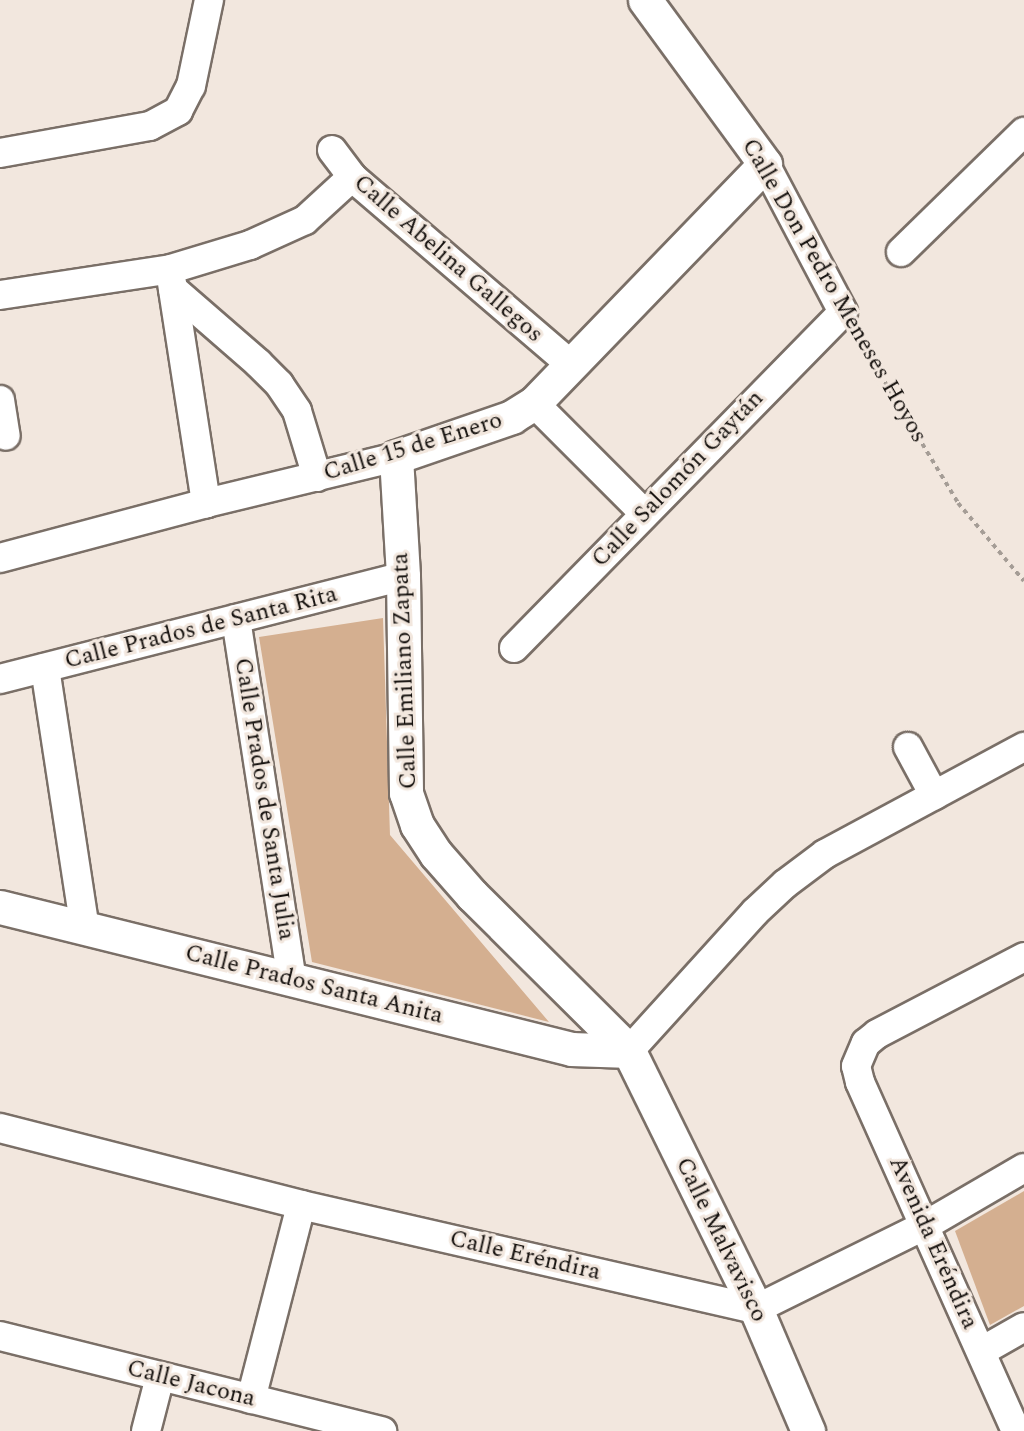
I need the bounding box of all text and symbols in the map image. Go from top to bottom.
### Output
street label: Calle Don Pedro Meneses Hoyos [735,134,933,448]
street label: Calle Abelina Gallegos [347,169,549,349]
street label: Calle Salomón Gaytán [586,384,770,574]
street label: Calle 15 de Enero [320,406,506,488]
street label: Calle Emiliano Zapata [386,552,424,790]
street label: Calle Prados de Santa Rita [62,580,340,676]
street label: Calle Prados de Santa Julia [227,656,301,942]
street label: Calle Prados Santa Anita [182,939,446,1031]
street label: Avenida Eréndira [882,1152,984,1334]
street label: Calle Malvavisco [669,1153,773,1327]
street label: Calle Eréndira [447,1225,603,1287]
street label: Calle Jacona [124,1354,258,1414]

